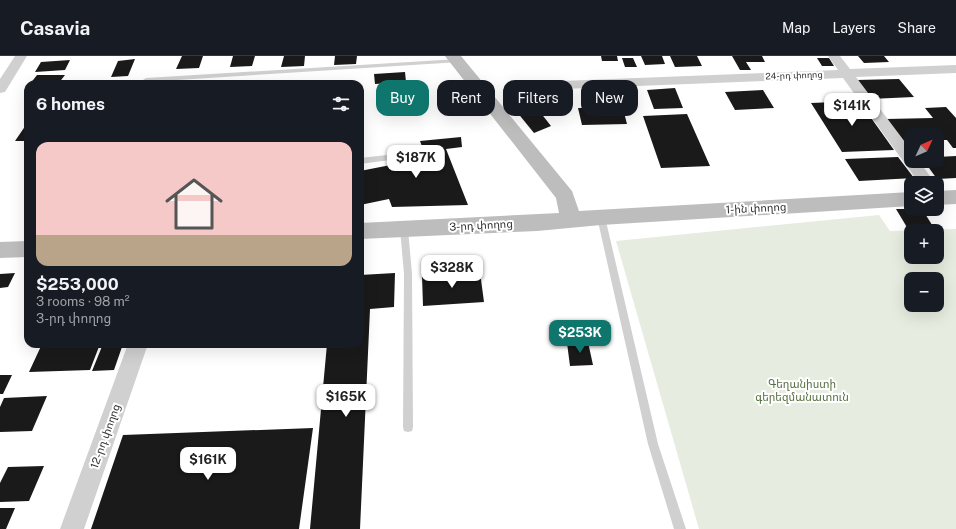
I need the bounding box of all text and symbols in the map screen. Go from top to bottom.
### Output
text: Casavia [20,17,90,39]
text: Map [782,20,810,36]
text: Layers [832,20,876,36]
text: Share [898,20,936,36]
street label: 24-րդ փողոց [765,69,823,81]
chip: Buy [376,80,429,116]
chip: Rent [437,80,495,116]
chip: Filters [503,80,573,116]
chip: New [581,80,638,116]
icon: filters [330,93,352,115]
pin: $141K [824,93,880,127]
text: 6 homes [36,94,105,114]
text: $141K [833,98,871,113]
north arrow [904,128,944,168]
map controls [904,128,944,312]
pin: $187K [388,145,444,179]
text: $187K [396,150,436,165]
icon: home [158,168,230,240]
button: layers [904,176,944,216]
street label: 1-ին փողոց [725,200,787,217]
street label: 3-րդ փողոց [449,217,513,234]
button: + [904,224,944,264]
pin: $328K [424,255,480,289]
text: $328K [430,260,474,275]
button: − [904,272,944,312]
text: $253,000 [36,274,119,294]
text: 3 rooms · 98 m² [36,294,130,309]
text: 3-րդ փողոց [36,311,111,326]
pin: $253K [552,320,608,354]
text: $253K [558,325,602,340]
park label: Գեղանիստի գերեզմանատուն [755,378,849,404]
pin: $165K [318,384,374,418]
text: $165K [325,389,367,404]
street label: 12-րդ փողոց [88,402,123,470]
pin: $161K [180,447,236,481]
text: $161K [189,452,227,467]

